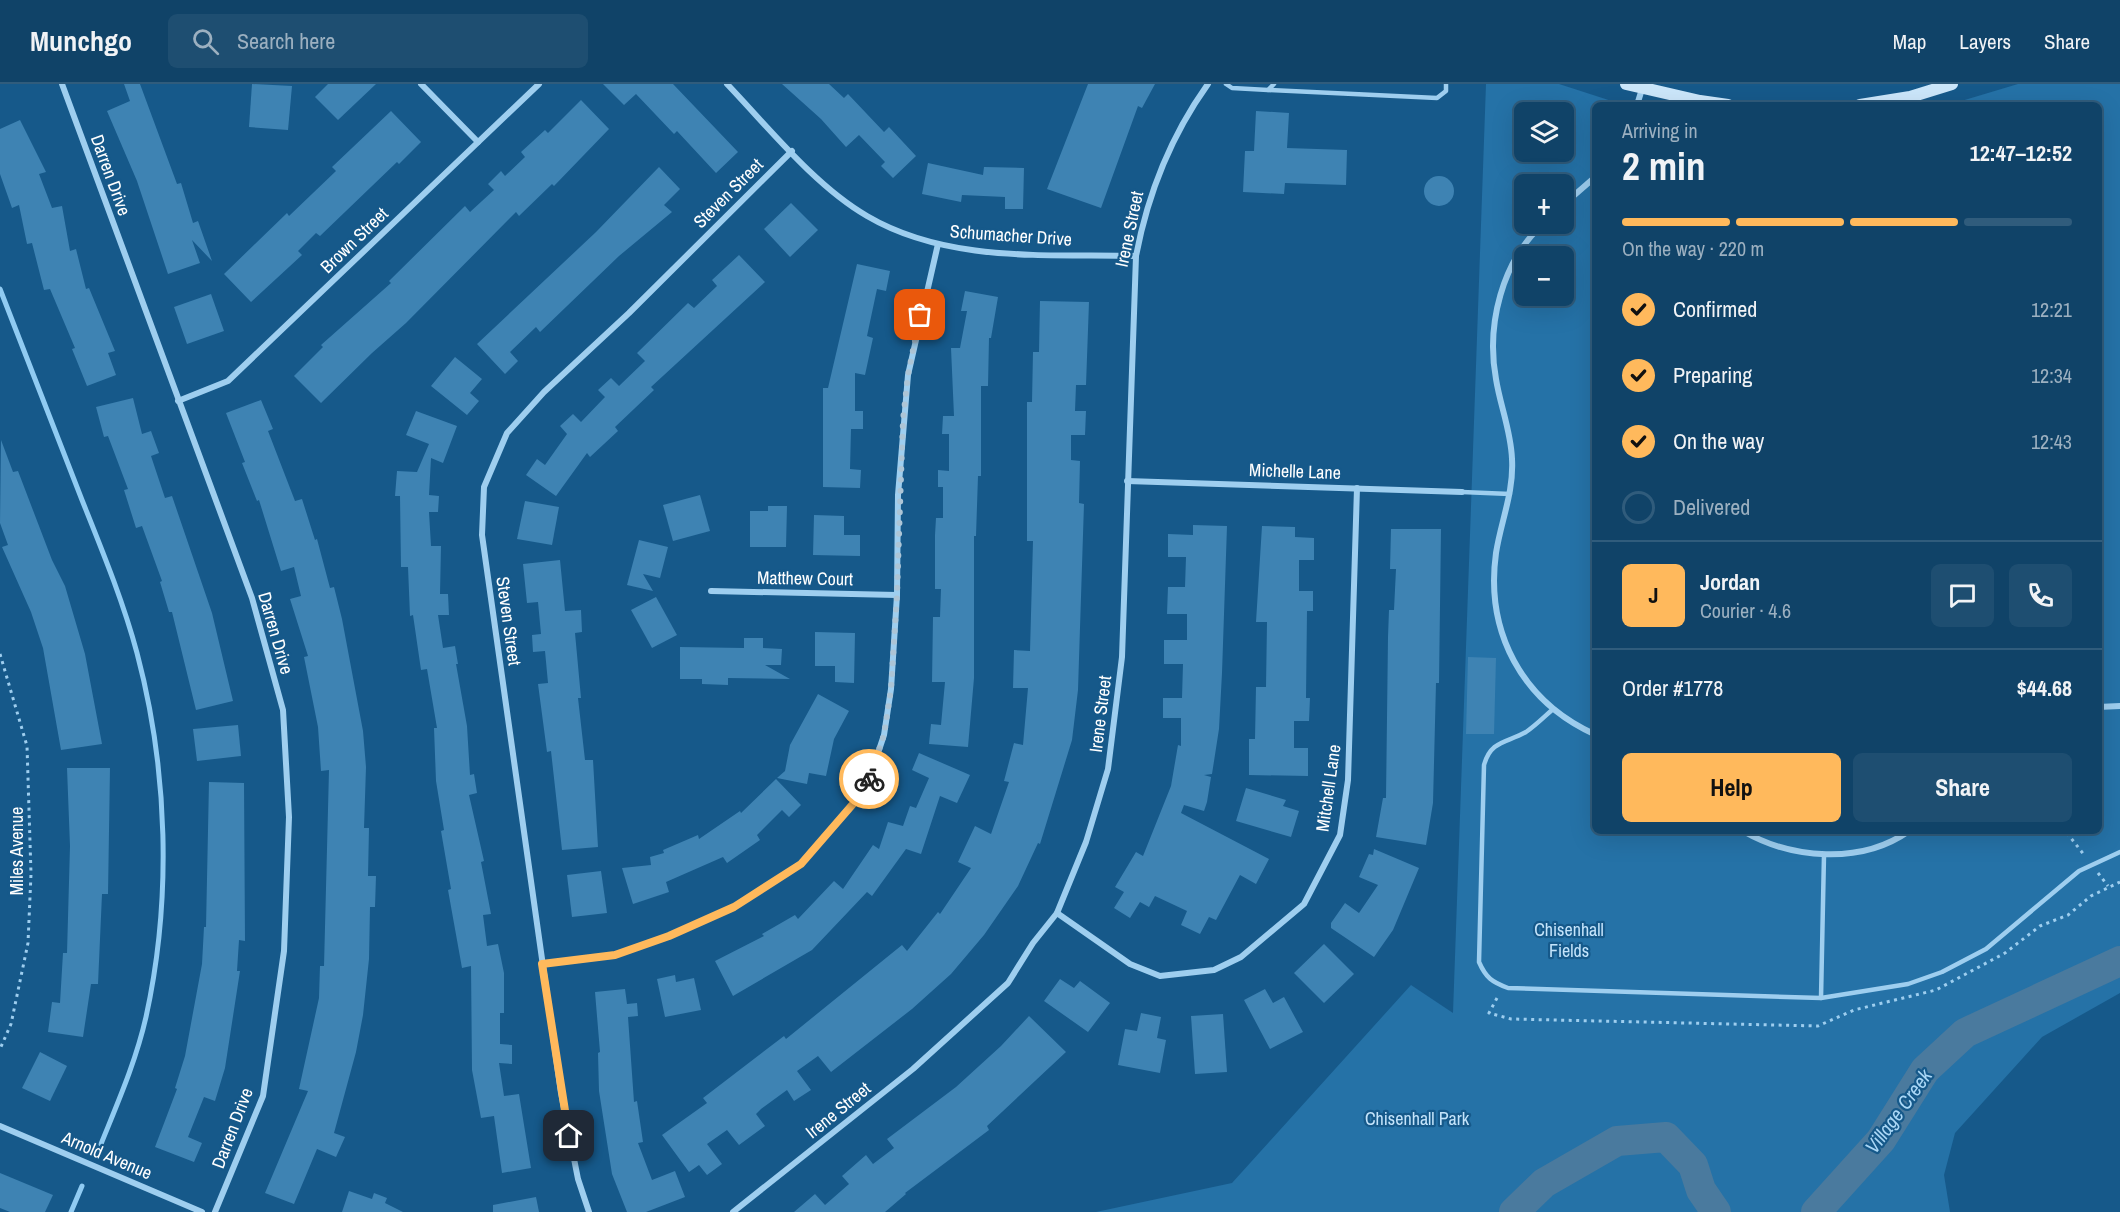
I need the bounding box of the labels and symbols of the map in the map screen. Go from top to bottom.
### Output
street label: Darren Drive [85,131,137,219]
street label: Steven Street [688,153,768,233]
street label: Irene Street [1109,189,1149,269]
street label: Brown Street [315,201,393,279]
street label: Schumacher Drive [949,218,1073,252]
pin [894,289,945,340]
street label: Michelle Lane [1249,457,1341,485]
street label: Matthew Court [757,565,853,591]
street label: Steven Street [490,575,528,667]
street label: Darren Drive [252,589,300,677]
street label: Irene Street [1083,674,1117,754]
street label: Mitchell Lane [1310,743,1346,833]
courier [839,749,899,809]
street label: Miles Avenue [4,807,29,895]
park label: Chisenhall Fields [1534,917,1604,963]
water label: Village Creek [1858,1063,1938,1159]
street label: Irene Street [800,1076,876,1144]
street label: Darren Drive [205,1084,259,1172]
park label: Chisenhall Park [1365,1106,1470,1131]
pin [543,1110,594,1161]
street label: Arnold Avenue [57,1124,156,1185]

